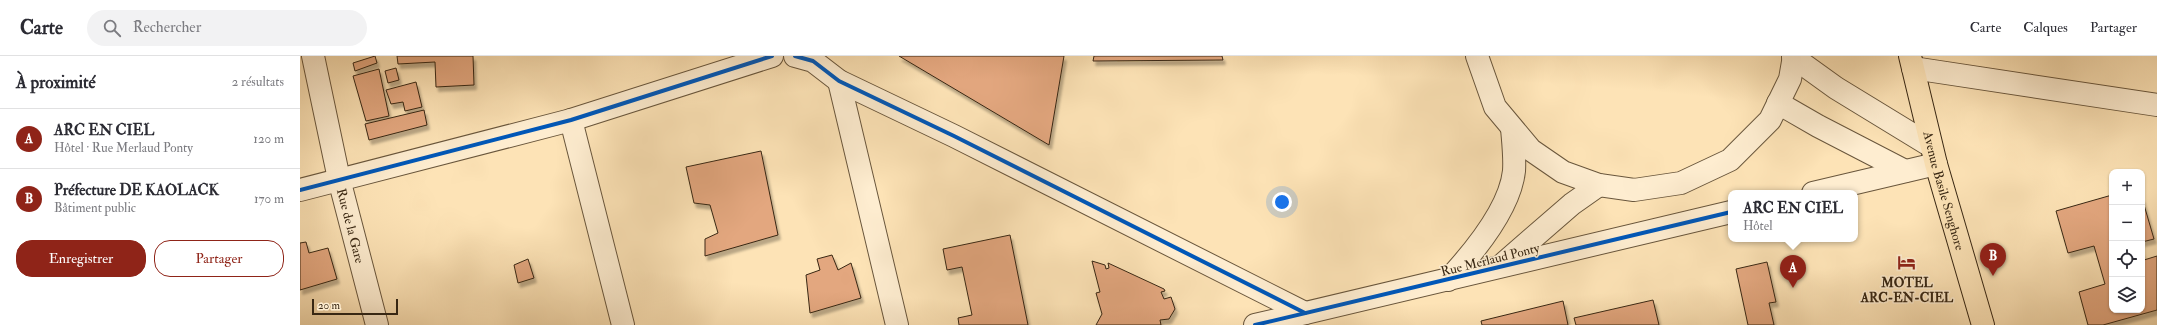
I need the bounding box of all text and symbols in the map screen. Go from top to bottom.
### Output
search box [87,10,367,46]
text: Carte [20,16,63,40]
icon: search [101,17,123,39]
text: Rechercher [133,18,201,37]
text: Carte [1970,19,2001,36]
text: Calques [2023,19,2068,36]
text: Partager [2090,19,2137,36]
text: À proximité [16,72,96,93]
text: 2 résultats [232,74,284,90]
text: ARC EN CIEL [54,121,154,140]
street label: Avenue Basile Senghore [1919,129,1968,253]
text: A [25,131,33,147]
text: 120 m [253,131,284,147]
text: Hôtel · Rue Merlaud Ponty [54,140,193,156]
map controls [2109,169,2145,313]
button: + [2109,169,2145,205]
text: Préfecture DE KAOLACK [54,181,219,200]
street label: Rue de la Gare [333,187,368,266]
popup [1728,190,1858,242]
text: B [25,191,33,207]
text: 170 m [254,191,284,207]
your location [1272,192,1292,212]
text: ARC EN CIEL [1743,199,1843,218]
text: Bâtiment public [54,200,136,216]
button: − [2109,205,2145,241]
text: Hôtel [1743,218,1773,234]
button: Enregistrer [16,240,146,277]
button: Partager [154,240,284,277]
street label: Rue Merlaud Ponty [1439,240,1542,281]
button: locate [2109,241,2145,277]
pin: B [1980,243,2006,276]
hotel icon: MOTEL ARC-EN-CIEL [1897,253,1917,273]
pin: A [1780,255,1806,288]
place label: MOTEL ARC-EN-CIEL [1860,275,1954,306]
button: layers [2109,277,2145,313]
scale bar [312,297,398,316]
text: 20 m [318,299,340,312]

